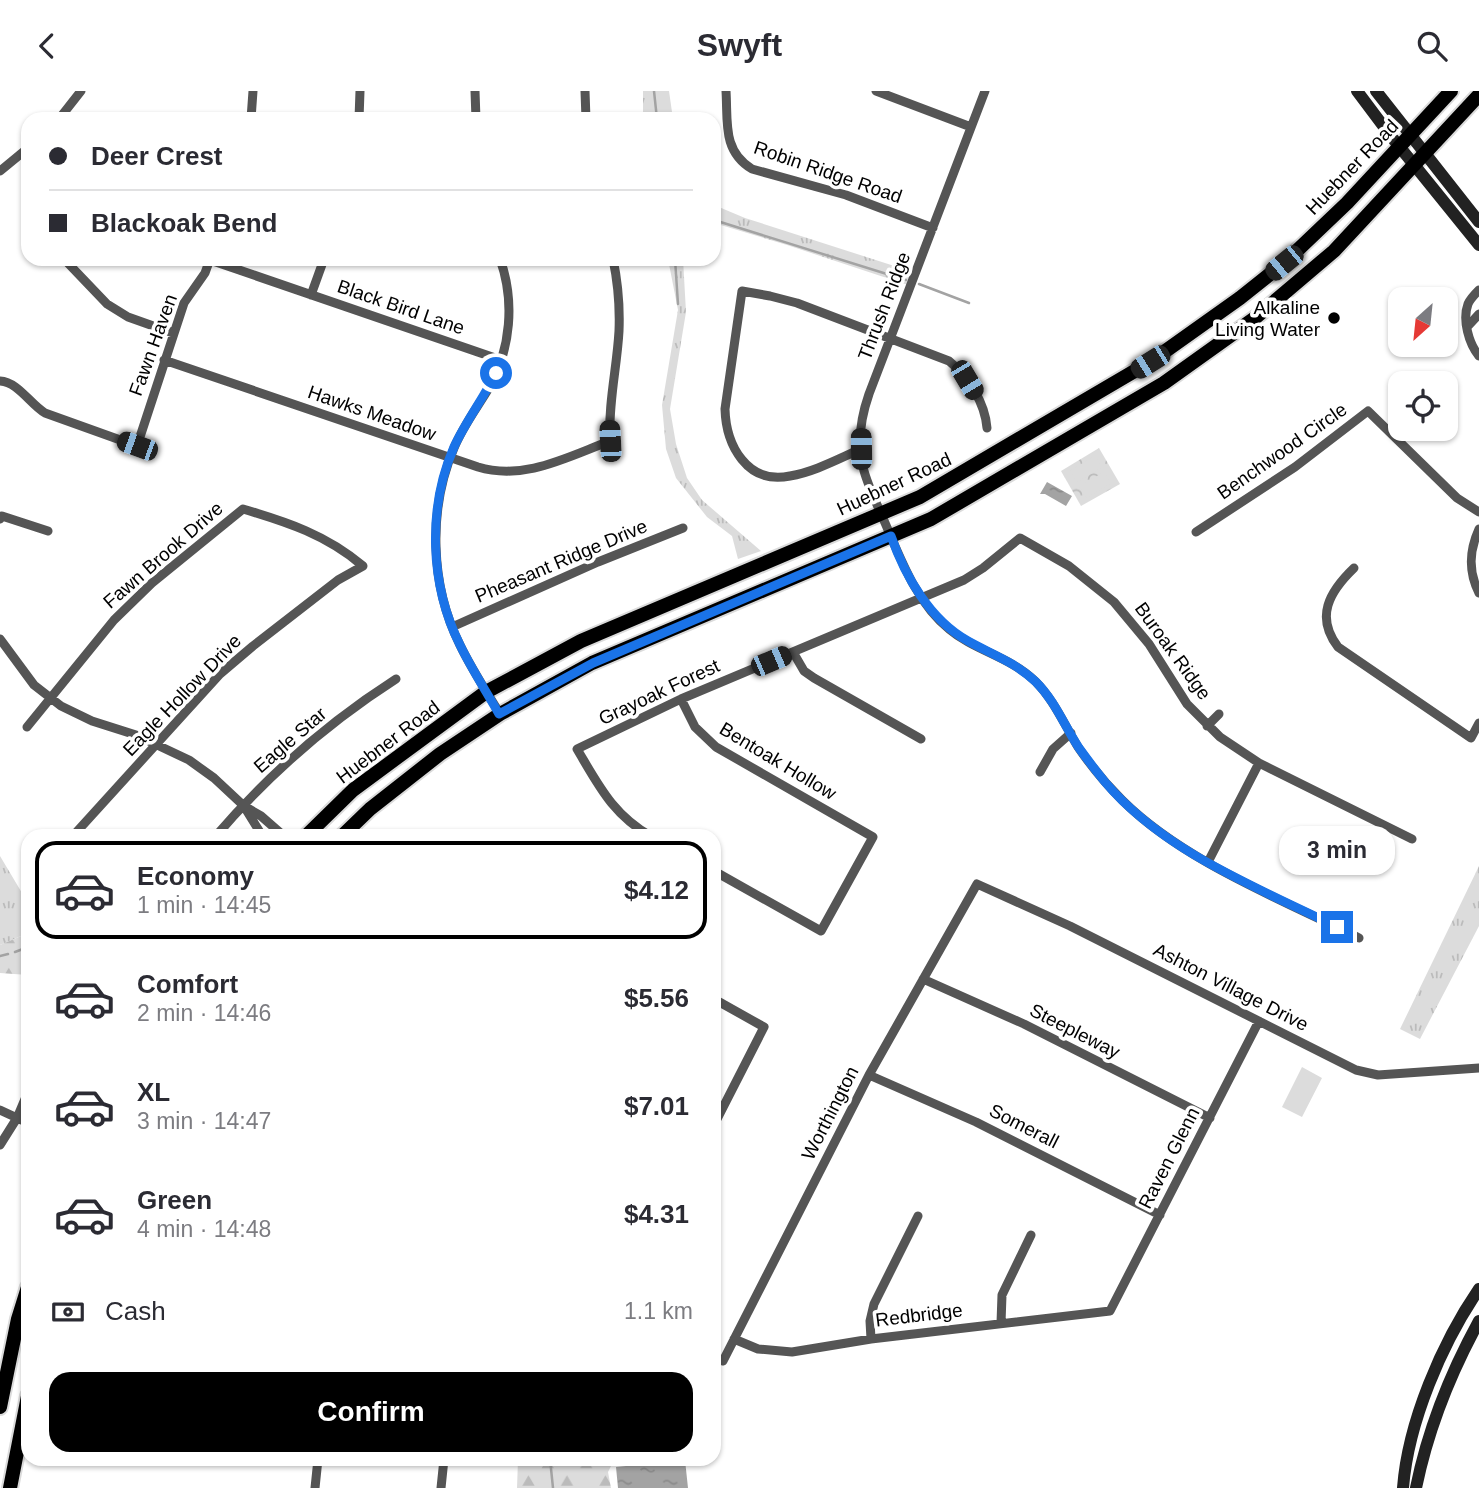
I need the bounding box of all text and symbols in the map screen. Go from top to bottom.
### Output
icon: back [28,27,66,65]
text: Swyft [697,27,782,63]
icon: search [1413,27,1451,65]
street label: Huebner Road [1302,115,1402,219]
street label: Robin Ridge Road [751,137,905,207]
text: Deer Crest [91,141,223,171]
text: Blackoak Bend [91,208,277,238]
car [1262,242,1307,284]
street label: Thrush Ridge [854,249,914,363]
street label: Black Bird Lane [335,275,467,339]
north arrow [1388,287,1458,357]
map controls [1388,287,1458,441]
street label: Fawn Haven [125,291,181,399]
place label: Alkaline Living Water [1215,297,1321,340]
marker: Alkaline Living Water [1326,310,1342,326]
car [1127,342,1174,382]
route start [480,357,512,389]
car [948,357,987,403]
button: locate [1388,371,1458,441]
street label: Hawks Meadow [305,381,439,445]
street label: Benchwood Circle [1213,398,1351,504]
car [599,419,622,463]
car [851,428,872,470]
car [114,429,161,463]
street label: Huebner Road [834,448,954,520]
street label: Fawn Brook Drive [99,498,227,612]
street label: Pheasant Ridge Drive [472,515,650,607]
street label: Buroak Ridge [1131,598,1215,704]
street label: Eagle Hollow Drive [119,630,245,760]
car [748,643,795,679]
street label: Grayoak Forest [595,655,723,729]
street label: Huebner Road [332,696,444,788]
street label: Eagle Star [250,703,331,777]
street label: Bentoak Hollow [716,718,840,804]
callout: 3 min [1279,825,1395,875]
text: 3 min [1307,837,1367,863]
icon: car [53,859,116,922]
text: Economy [137,861,254,891]
text: $4.12 [624,875,689,905]
text: 1 min · 14:45 [137,892,271,918]
route end [1321,911,1353,943]
street label: Ashton Village Drive [1150,939,1312,1035]
icon: car [53,967,116,1030]
text: Comfort [137,969,238,999]
text: $5.56 [624,983,689,1013]
street label: Steepleway [1026,999,1124,1063]
text: 2 min · 14:46 [137,1000,271,1026]
street label: Worthington [797,1063,863,1163]
icon: car [53,1075,116,1138]
text: XL [137,1077,170,1107]
text: $7.01 [624,1091,689,1121]
street label: Somerall [986,1100,1062,1152]
street label: Raven Glenn [1134,1104,1204,1212]
text: 3 min · 14:47 [137,1108,271,1134]
icon: car [53,1183,116,1246]
text: Green [137,1185,212,1215]
text: $4.31 [624,1199,689,1229]
text: 4 min · 14:48 [137,1216,271,1242]
icon: cash [49,1293,87,1331]
text: Cash [105,1296,166,1326]
text: 1.1 km [624,1298,693,1324]
street label: Redbridge [874,1299,964,1331]
button: Confirm [49,1372,693,1452]

